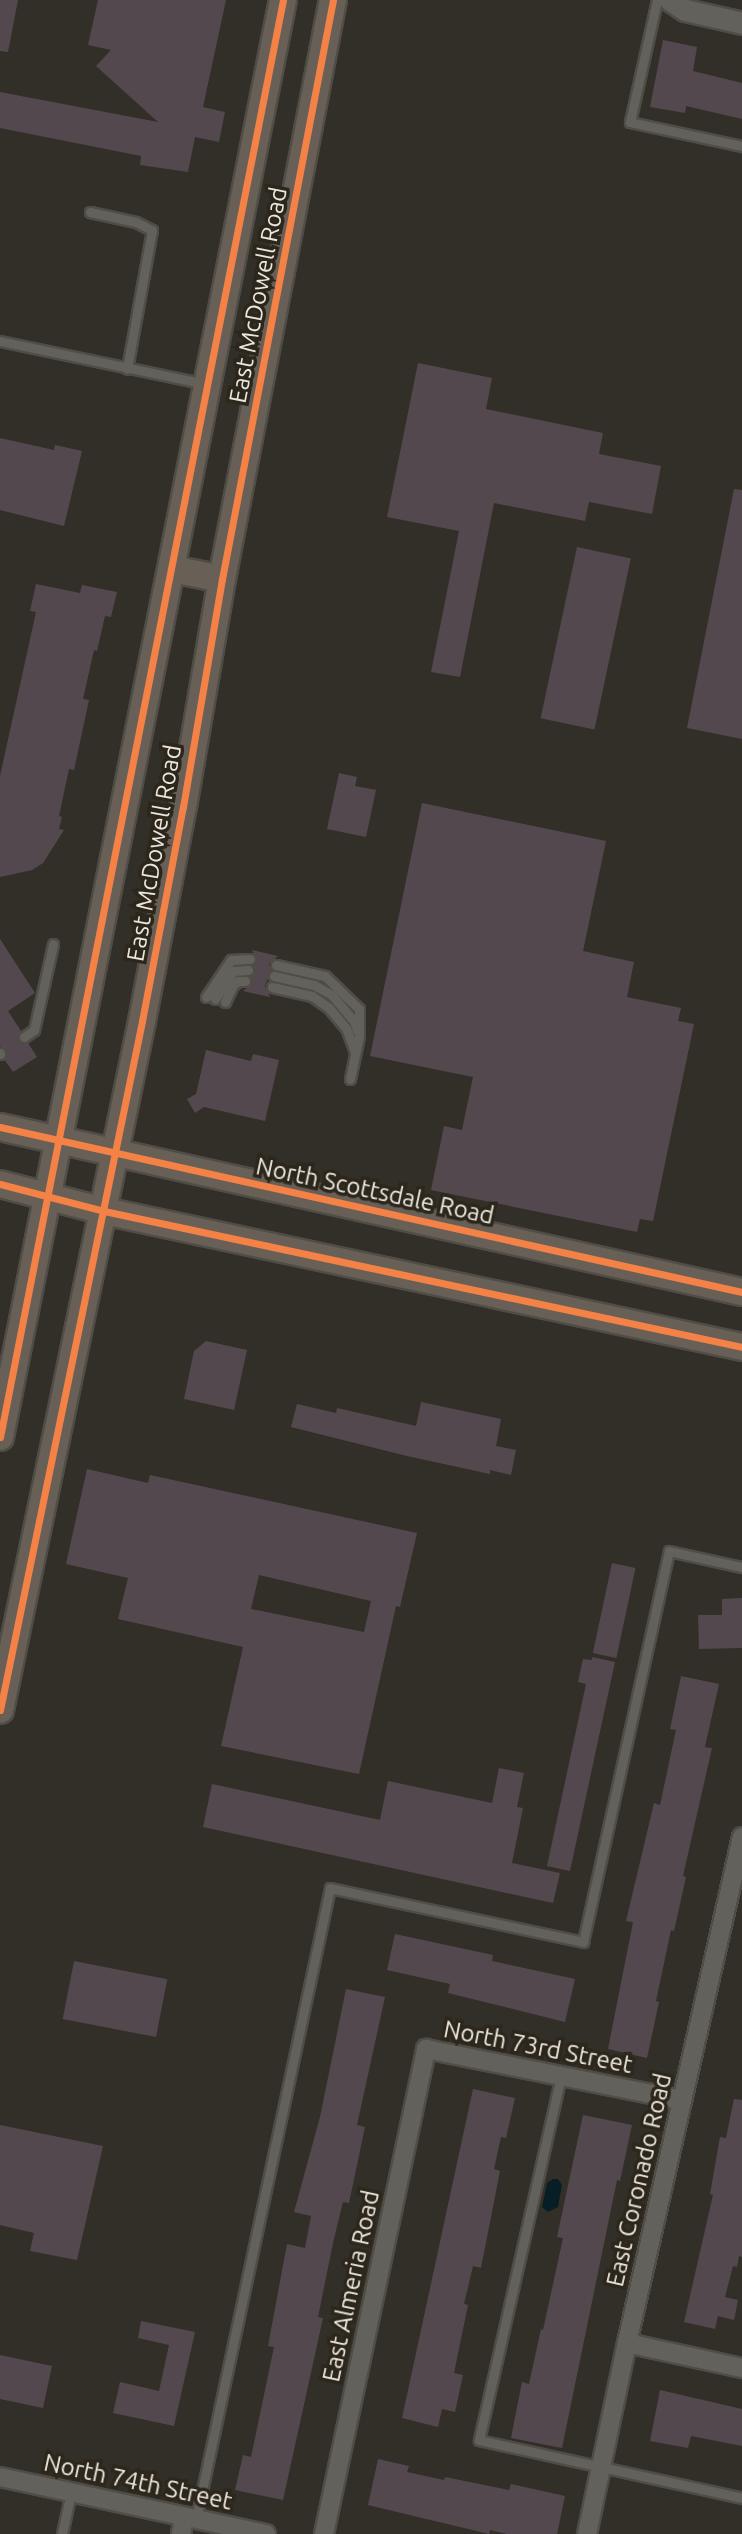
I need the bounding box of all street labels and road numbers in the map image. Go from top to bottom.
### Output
street label: East McDowell Road [223,185,293,405]
street label: East McDowell Road [121,742,187,964]
street label: North Scottsdale Road [253,1152,497,1230]
street label: North 73rd Street [441,2015,635,2079]
street label: East Coronado Road [600,2071,678,2289]
street label: East Almeria Road [317,2188,385,2384]
street label: North 74th Street [41,2448,235,2516]

